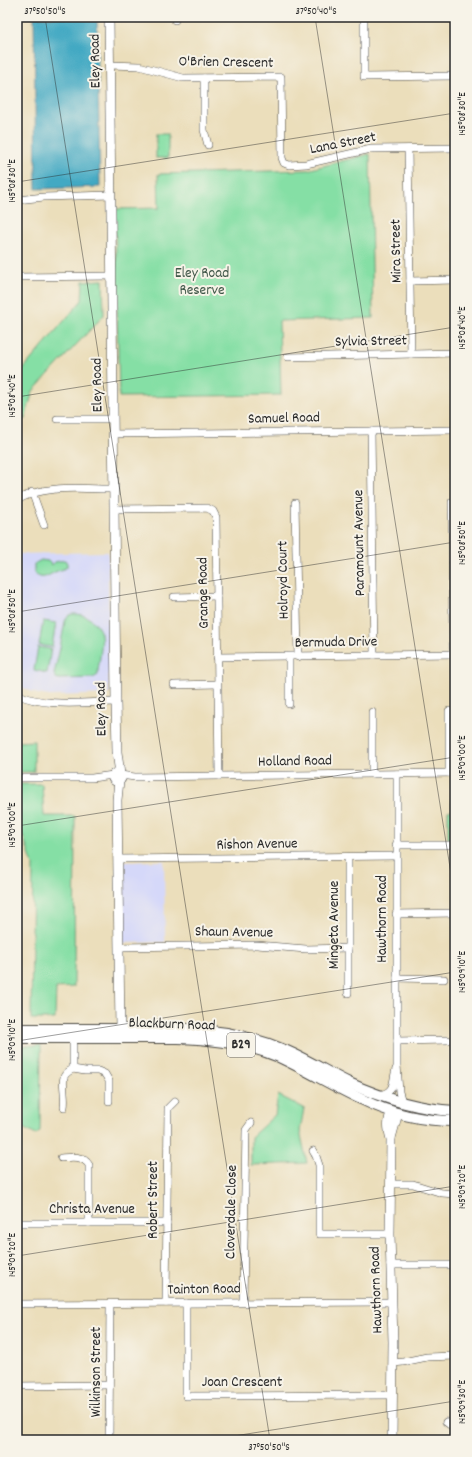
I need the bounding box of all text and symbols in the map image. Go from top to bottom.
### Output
text: 37°50'50"S [24,5,66,19]
text: 37°50'40"S [295,5,337,19]
street label: Eley Road [85,34,107,88]
street label: O'Brien Crescent [178,51,274,75]
text: 145°08'30"E [456,92,470,136]
street label: Lana Street [308,127,378,161]
text: 145°08'30"E [6,159,20,203]
street label: Mira Street [385,218,409,283]
park label: Eley Road Reserve [175,263,229,302]
text: 145°08'40"E [456,306,470,350]
street label: Sylvia Street [335,330,408,354]
street label: Eley Road [87,358,109,412]
text: 145°08'40"E [6,374,20,418]
street label: Samuel Road [248,407,320,431]
street label: Paramount Avenue [348,489,372,597]
text: 145°08'50"E [456,521,470,565]
street label: Holroyd Court [272,540,296,619]
street label: Grange Road [192,557,216,629]
text: 145°08'50"E [6,589,20,633]
street label: Bermuda Drive [295,631,378,655]
street label: Eley Road [91,682,113,736]
text: 145°09'00"E [456,735,470,781]
street label: Holland Road [258,750,332,774]
text: 145°09'00"E [6,802,20,848]
street label: Rishon Avenue [216,833,298,857]
street label: Hawthorn Road [372,875,394,963]
street label: Mingeta Avenue [324,880,346,969]
street label: Shaun Avenue [195,921,274,945]
text: 145°09'10"E [456,951,470,993]
street label: Blackburn Road [128,1012,216,1038]
text: 145°09'10"E [6,1019,20,1061]
road number: B29 [227,1033,255,1057]
street label: Robert Street [143,1161,165,1239]
street label: Cloverdale Close [220,1164,244,1259]
text: 145°09'20"E [456,1164,470,1209]
street label: Christa Avenue [49,1199,135,1221]
text: 145°09'20"E [6,1232,20,1277]
street label: Hawthorn Road [364,1246,390,1334]
street label: Tainton Road [167,1278,241,1302]
street label: Wilkinson Street [86,1326,108,1417]
street label: Joan Crescent [202,1372,283,1394]
text: 145°09'30"E [456,1379,470,1424]
text: 37°50'50"S [248,1441,290,1455]

